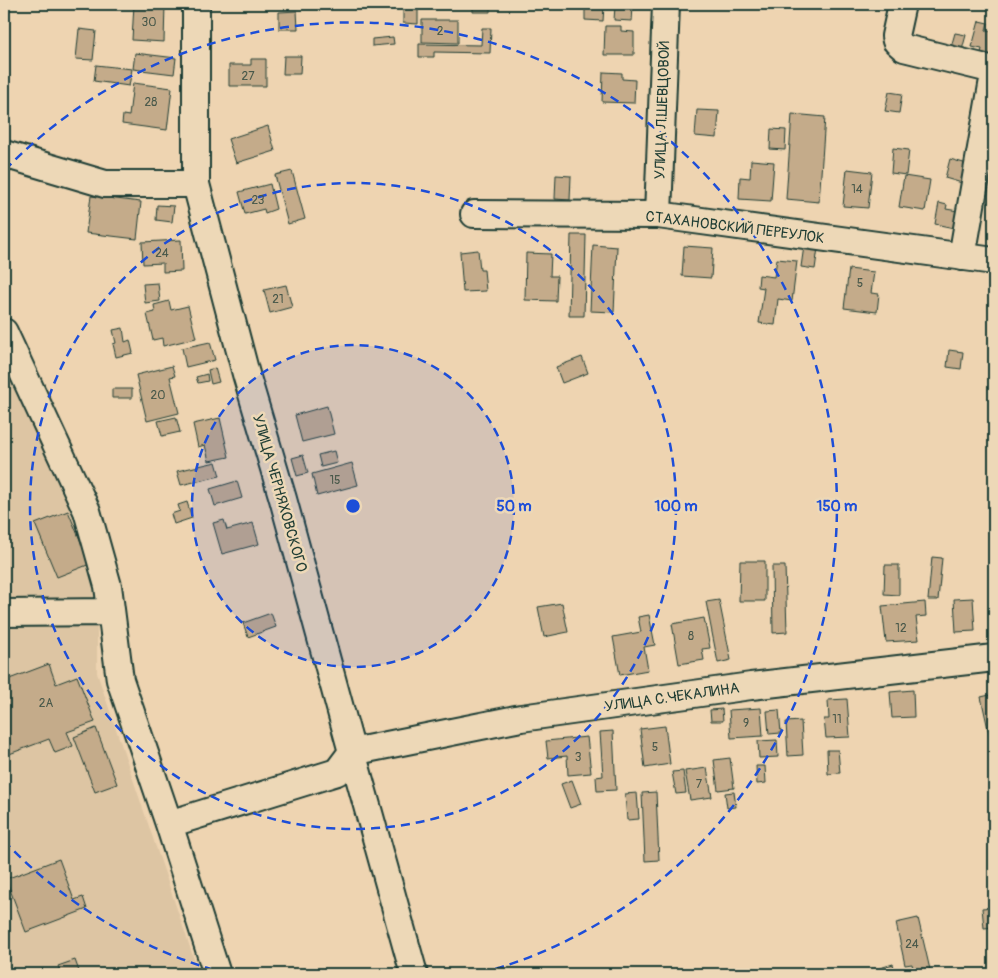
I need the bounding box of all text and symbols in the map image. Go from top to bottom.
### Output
house number: 30 [142,15,156,30]
house number: 2 [437,24,444,39]
street label: УЛИЦА Л.ШЕВЦОВОЙ [651,40,674,180]
house number: 27 [241,69,255,84]
house number: 28 [145,95,157,110]
house number: 14 [851,182,863,197]
house number: 23 [251,193,265,208]
street label: СТАХАНОВСКИЙ ПЕРЕУЛОК [644,207,825,248]
house number: 24 [155,246,169,261]
house number: 5 [857,276,863,291]
house number: 21 [272,292,284,307]
house number: 20 [151,388,165,403]
street label: УЛИЦА ЧЕРНЯХОВСКОГО [248,412,311,574]
house number: 15 [329,473,341,488]
centre of rings [344,497,362,515]
text: 50 m [497,497,531,516]
text: 100 m [655,497,697,516]
text: 150 m [817,497,857,516]
house number: 12 [895,621,907,636]
house number: 8 [688,629,694,644]
street label: УЛИЦА С.ЧЕКАЛИНА [604,679,741,716]
house number: 2А [39,696,53,711]
house number: 11 [832,712,842,727]
house number: 9 [743,716,749,731]
house number: 5 [652,740,658,755]
house number: 3 [575,750,582,765]
house number: 7 [696,777,703,792]
house number: 24 [905,937,919,952]

